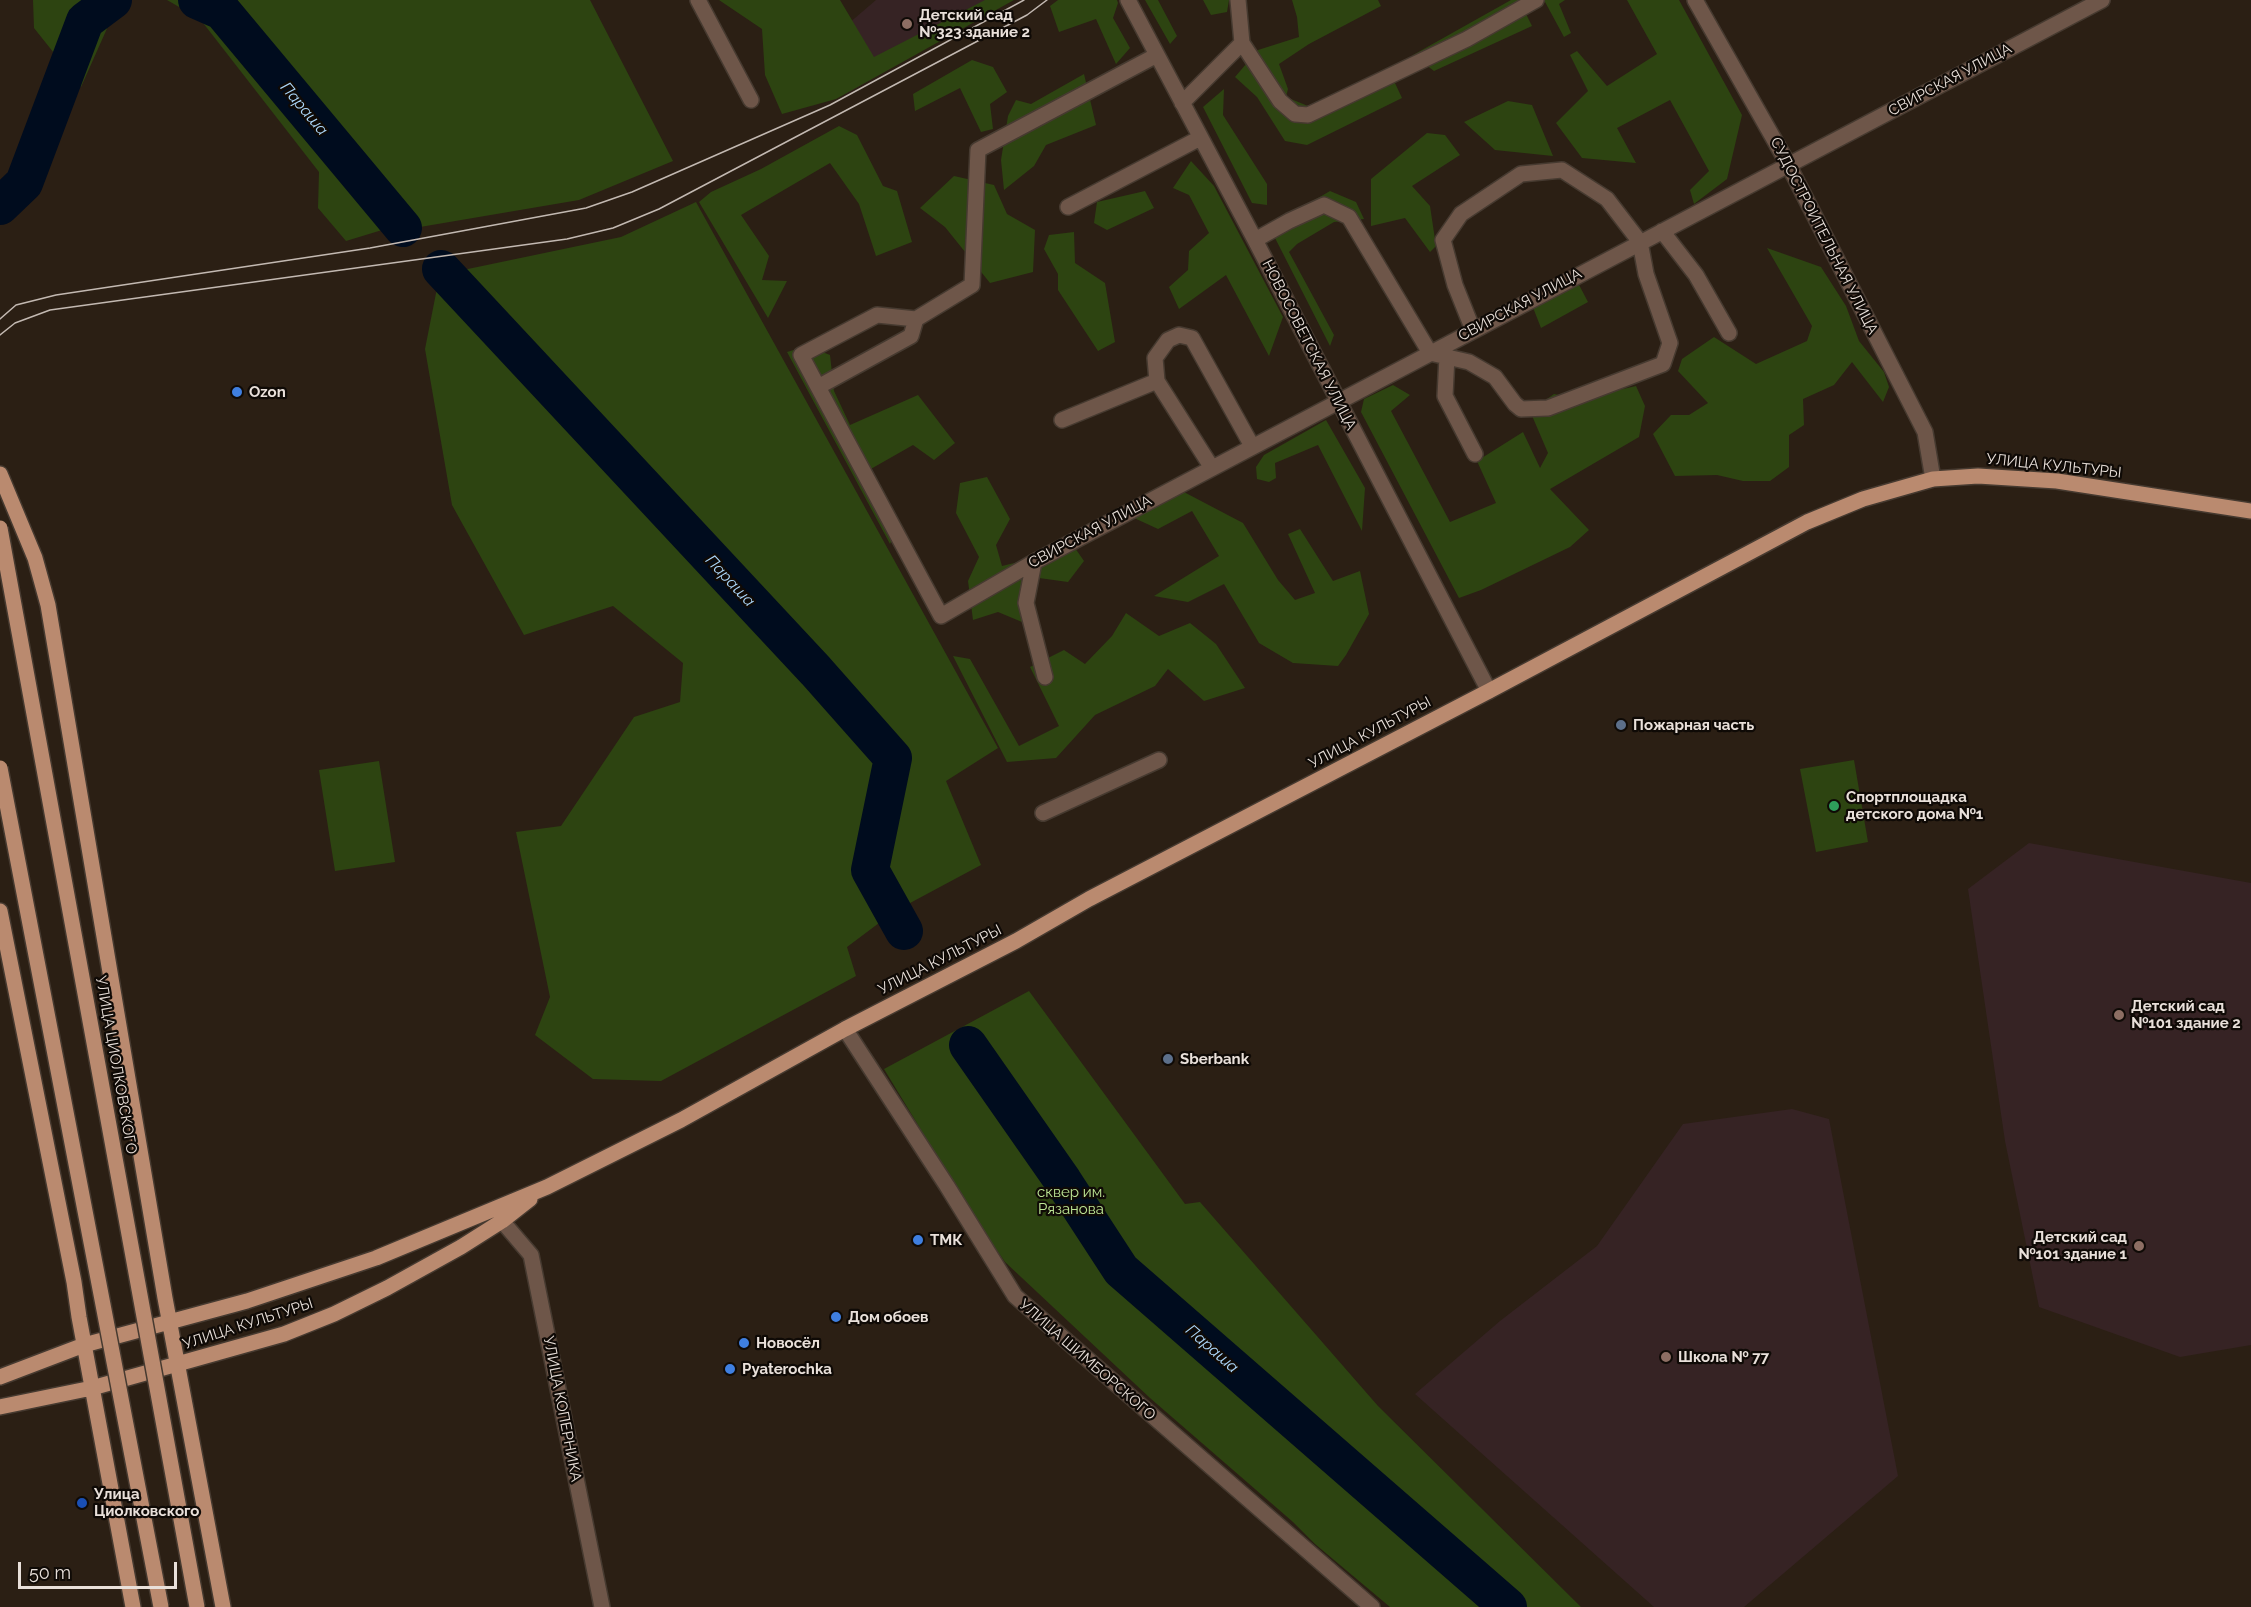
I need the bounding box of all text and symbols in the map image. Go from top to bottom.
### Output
place label: Детский сад №323 здание 2 [919,6,1030,41]
marker: Детский сад №323 здание 2 [900,17,914,31]
street label: СВИРСКАЯ УЛИЦА [1885,40,2015,120]
water label: Параша [276,78,332,140]
street label: СУДОСТРОИТЕЛЬНАЯ УЛИЦА [1766,134,1882,338]
street label: НОВОСОВЕТСКАЯ УЛИЦА [1258,257,1360,433]
street label: СВИРСКАЯ УЛИЦА [1455,265,1585,345]
place label: Ozon [249,383,286,401]
marker: Ozon [230,385,244,399]
street label: УЛИЦА КУЛЬТУРЫ [1986,450,2122,482]
street label: СВИРСКАЯ УЛИЦА [1025,492,1155,572]
water label: Параша [701,551,759,611]
street label: УЛИЦА КУЛЬТУРЫ [1306,693,1434,773]
place label: Пожарная часть [1633,716,1754,734]
marker: Пожарная часть [1614,718,1628,732]
place label: Спортплощадка детского дома №1 [1846,788,1983,823]
marker: Спортплощадка детского дома №1 [1827,799,1841,813]
street label: УЛИЦА КУЛЬТУРЫ [875,921,1005,999]
street label: УЛИЦА ЦИОЛКОВСКОГО [91,974,141,1156]
place label: Детский сад №101 здание 2 [2131,997,2241,1032]
marker: Детский сад №101 здание 2 [2112,1008,2126,1022]
place label: Sberbank [1180,1050,1249,1068]
marker: Sberbank [1161,1052,1175,1066]
park label: сквер им. Рязанова [1037,1183,1105,1218]
place label: Детский сад №101 здание 1 [2018,1228,2127,1263]
place label: ТМК [930,1231,963,1249]
marker: ТМК [911,1233,925,1247]
marker: Детский сад №101 здание 1 [2132,1239,2146,1253]
street label: УЛИЦА КУЛЬТУРЫ [181,1294,315,1354]
street label: УЛИЦА ШИМБОРСКОГО [1015,1296,1159,1424]
place label: Дом обоев [848,1308,928,1326]
marker: Дом обоев [829,1310,843,1324]
water label: Параша [1182,1321,1242,1377]
place label: Новосёл [756,1334,820,1352]
street label: УЛИЦА КОПЕРНИКА [539,1335,585,1483]
marker: Новосёл [737,1336,751,1350]
place label: Школа № 77 [1678,1348,1769,1366]
marker: Школа № 77 [1659,1350,1673,1364]
place label: Pyaterochka [742,1360,832,1378]
marker: Pyaterochka [723,1362,737,1376]
place label: Улица Циолковского [94,1485,199,1520]
marker: Улица Циолковского [75,1496,89,1510]
scale bar [21,1550,180,1588]
text: 50 m [29,1562,71,1583]

